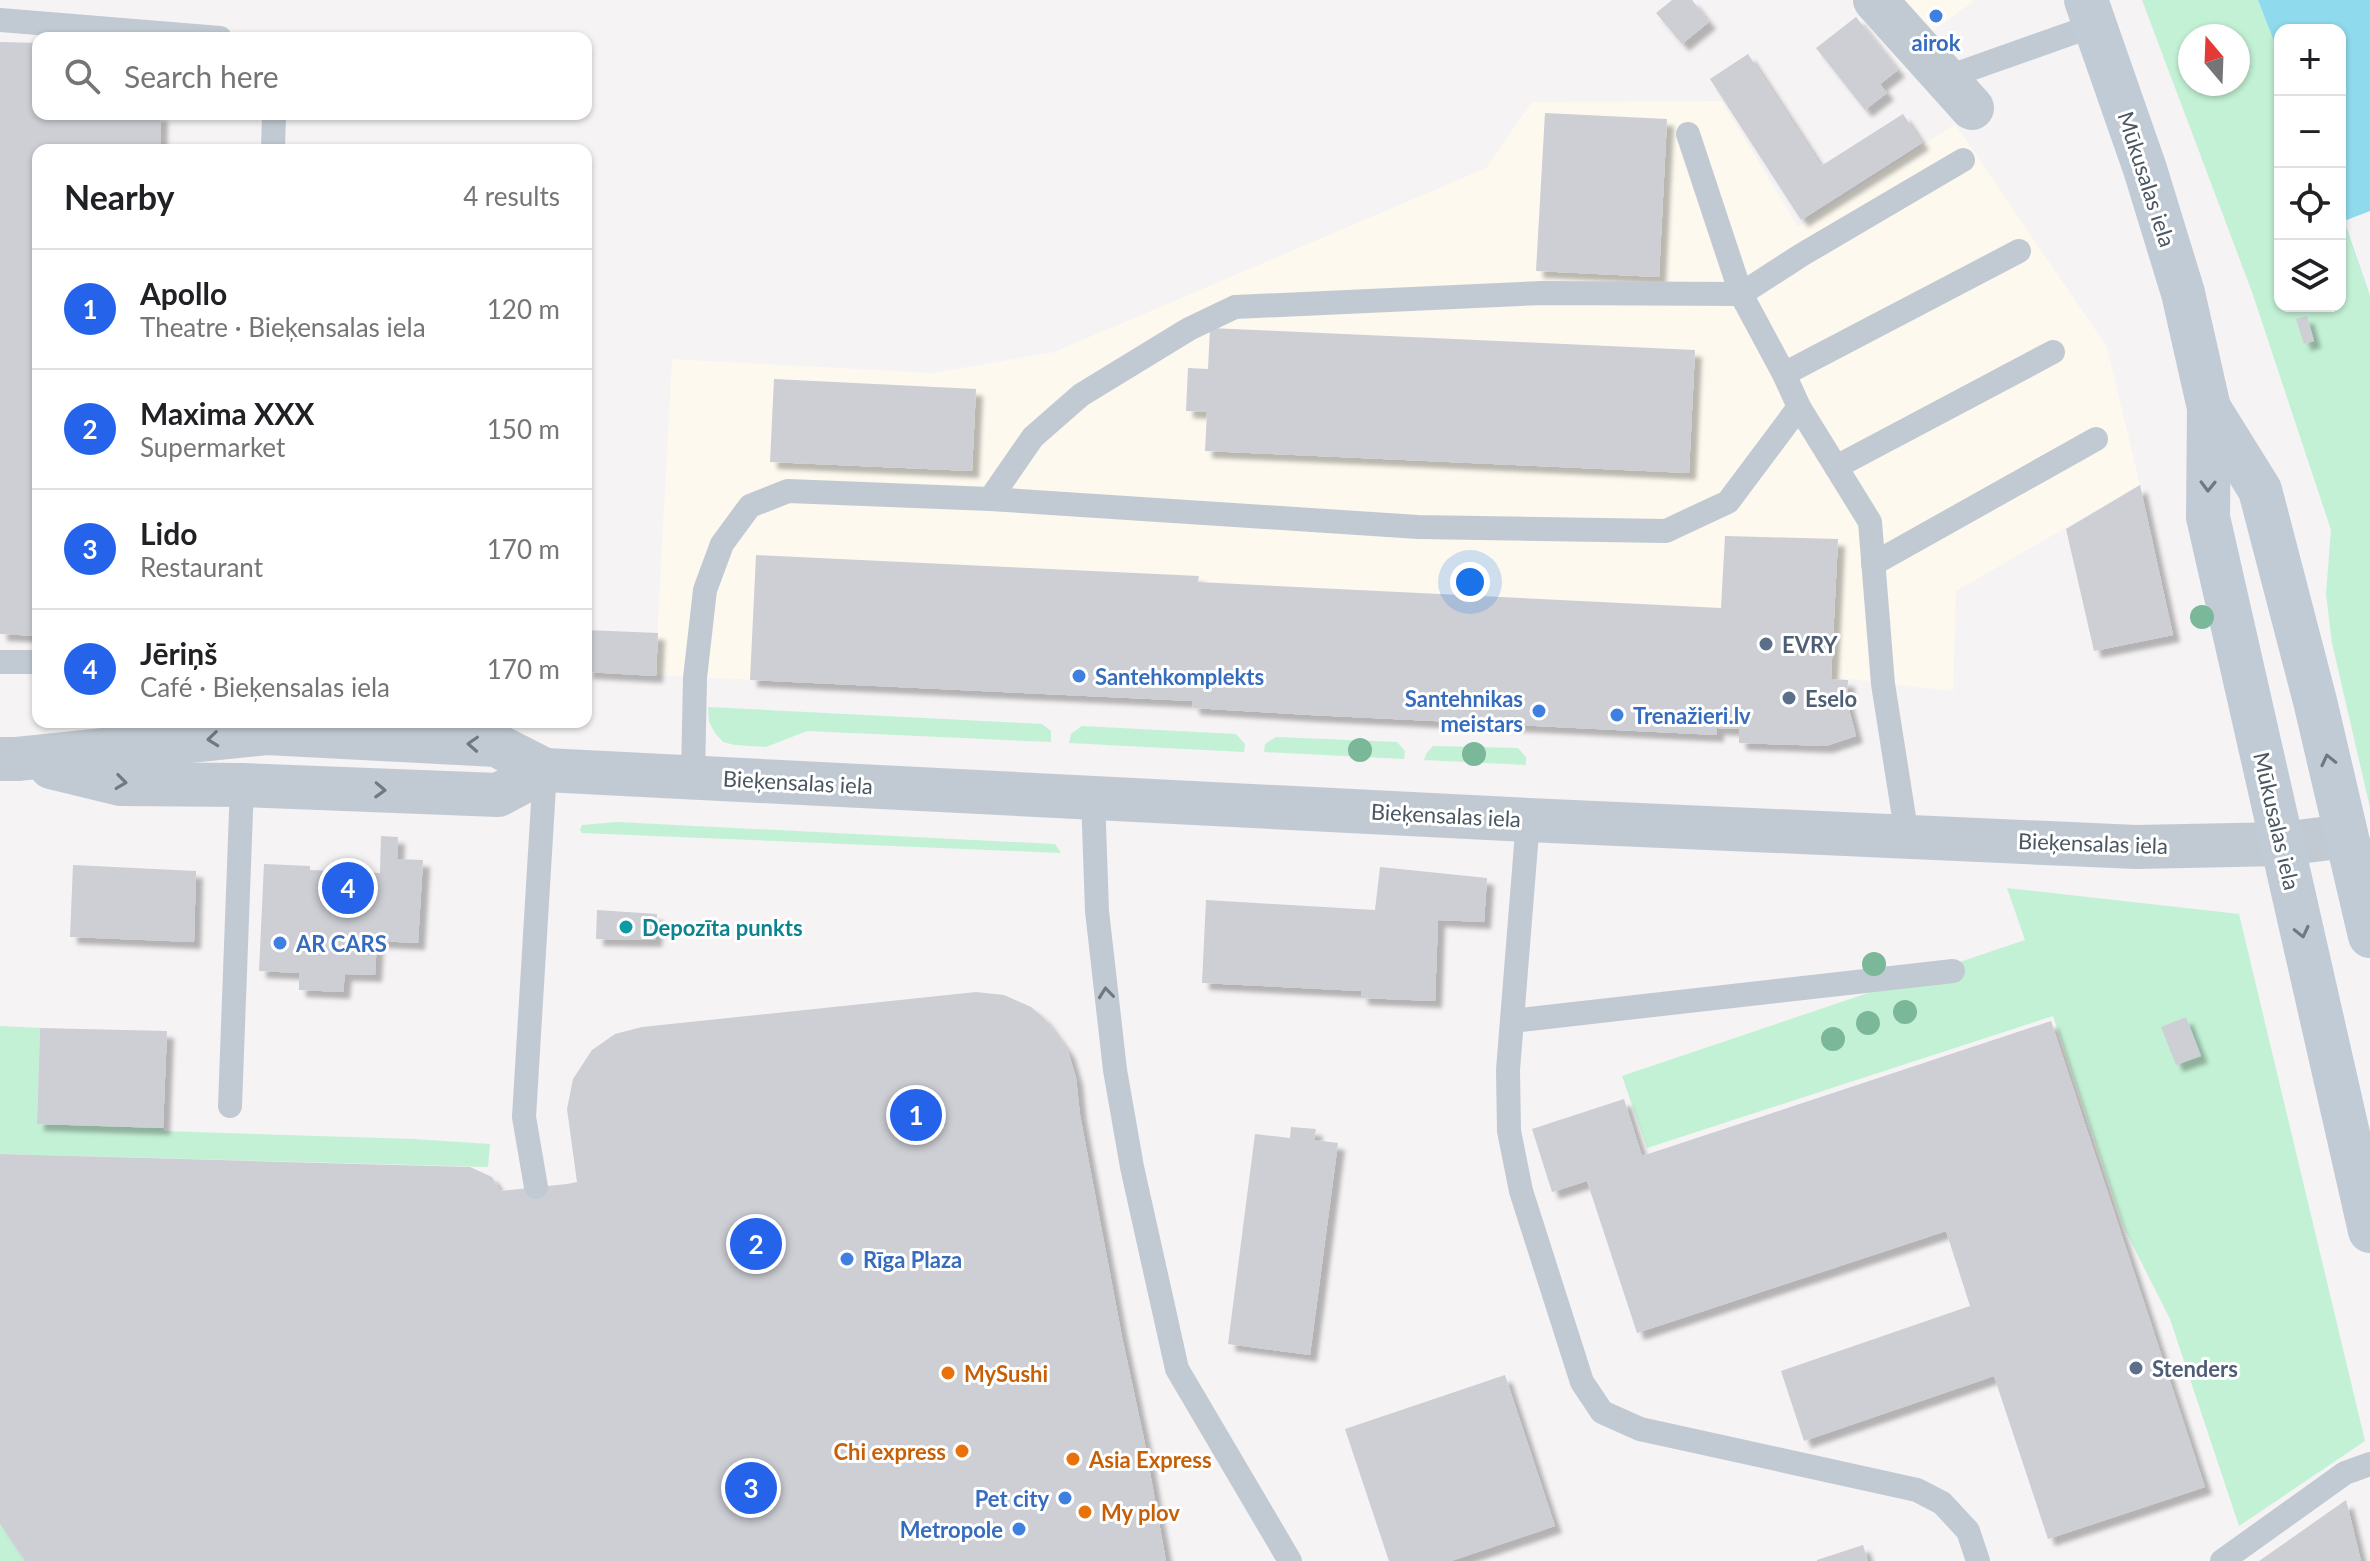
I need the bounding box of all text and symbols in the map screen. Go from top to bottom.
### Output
marker: airok [1927,7,1945,25]
north arrow [2178,24,2250,96]
map controls [2274,24,2346,312]
button: + [2274,24,2346,96]
place label: airok [1911,29,1961,56]
search box [32,32,592,120]
icon: search [60,54,104,98]
text: Search here [124,58,279,94]
button: − [2274,96,2346,168]
street label: Mūkusalas iela [2112,108,2182,250]
button: locate [2274,168,2346,240]
text: Nearby [64,176,175,217]
text: 4 results [463,180,560,212]
button: layers [2274,240,2346,312]
text: Apollo [140,275,227,311]
text: 1 [82,293,98,325]
text: 120 m [487,293,560,325]
text: Theatre · Bieķensalas iela [140,311,426,343]
text: Maxima XXX [140,395,314,431]
text: 2 [82,413,98,445]
text: 150 m [487,413,560,445]
text: Supermarket [140,431,285,463]
one-way arrow [2200,480,2217,493]
text: Lido [140,515,197,551]
text: 3 [82,533,98,565]
text: 170 m [487,533,560,565]
text: Restaurant [140,551,263,583]
your location [1450,562,1490,602]
place label: EVRY [1782,631,1838,658]
text: Jēriņš [140,635,217,671]
marker: EVRY [1757,635,1775,653]
text: 4 [82,653,98,685]
text: 170 m [487,653,560,685]
place label: Santehkomplekts [1095,663,1264,690]
marker: Santehkomplekts [1070,667,1088,685]
text: Café · Bieķensalas iela [140,671,390,703]
place label: Santehnikas meistars [1405,685,1523,737]
place label: Eselo [1805,685,1857,712]
marker: Eselo [1780,689,1798,707]
marker: Santehnikas meistars [1530,702,1548,720]
place label: Trenažieri.lv [1633,702,1751,729]
marker: Trenažieri.lv [1608,706,1626,724]
one-way arrow [206,730,219,747]
one-way arrow [466,736,479,753]
street label: Mūkusalas iela [2248,749,2306,893]
one-way arrow [2321,753,2338,767]
street label: Bieķensalas iela [722,765,874,799]
one-way arrow [114,774,127,791]
one-way arrow [374,781,387,798]
street label: Bieķensalas iela [1370,798,1522,832]
street label: Bieķensalas iela [2018,827,2168,859]
pin: 4 [322,858,374,918]
place label: Depozīta punkts [642,914,803,941]
marker: Depozīta punkts [617,918,635,936]
one-way arrow [2293,924,2310,938]
place label: AR CARS [295,930,387,957]
marker: AR CARS [271,934,289,952]
one-way arrow [1098,986,1115,999]
pin: 1 [890,1085,942,1145]
pin: 2 [730,1214,782,1274]
place label: Rīga Plaza [863,1246,962,1273]
marker: Rīga Plaza [838,1250,856,1268]
place label: Stenders [2152,1355,2238,1382]
marker: Stenders [2127,1359,2145,1377]
place label: MySushi [964,1360,1048,1387]
marker: MySushi [939,1364,957,1382]
place label: Chi express [834,1438,946,1465]
marker: Chi express [953,1442,971,1460]
place label: Asia Express [1088,1446,1212,1473]
marker: Asia Express [1064,1450,1082,1468]
pin: 3 [725,1458,777,1518]
place label: Pet city [975,1485,1049,1512]
marker: Pet city [1056,1489,1074,1507]
place label: My plov [1101,1499,1180,1526]
marker: My plov [1076,1503,1094,1521]
place label: Metropole [900,1516,1003,1543]
marker: Metropole [1010,1520,1028,1538]

